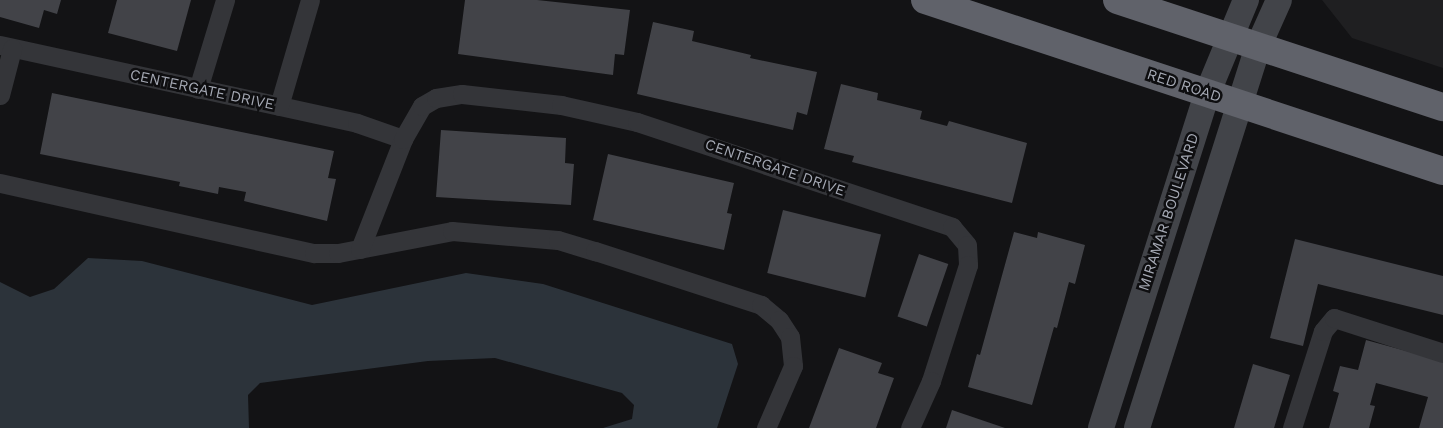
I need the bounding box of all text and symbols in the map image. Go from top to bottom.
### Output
street label: CENTERGATE DRIVE [128,66,276,114]
street label: RED ROAD [1145,66,1223,106]
street label: MIRAMAR BOULEVARD [1135,131,1203,293]
street label: CENTERGATE DRIVE [703,136,847,200]

